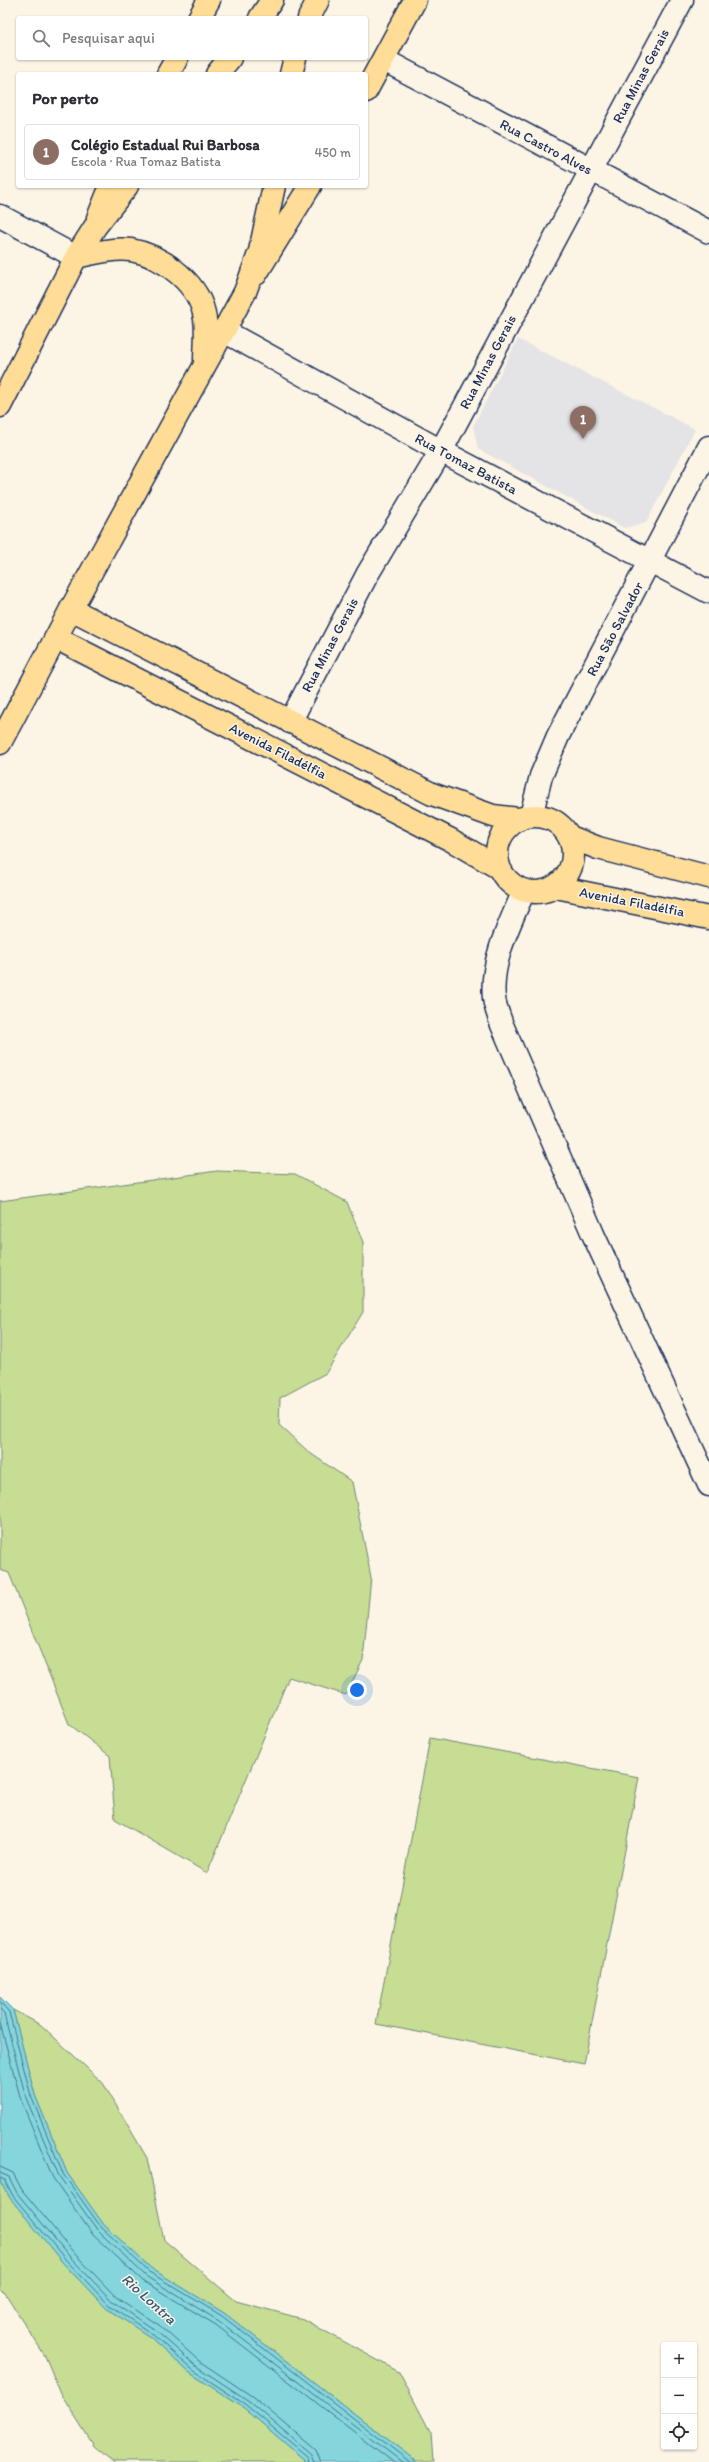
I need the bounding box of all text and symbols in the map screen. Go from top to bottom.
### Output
search box [16,16,368,60]
street label: Rua Minas Gerais [609,26,673,126]
icon: search [30,27,52,49]
text: Pesquisar aqui [62,29,155,47]
text: Por perto [32,88,99,108]
street label: Rua Castro Alves [497,116,595,178]
text: Colégio Estadual Rui Barbosa [71,136,260,154]
text: 1 [43,145,49,160]
text: 450 m [314,145,351,160]
text: Escola · Rua Tomaz Batista [71,154,221,169]
street label: Rua Minas Gerais [456,312,520,412]
pin: 1 [570,406,596,439]
street label: Rua Tomaz Batista [412,430,521,498]
street label: Rua São Salvador [583,579,647,679]
street label: Rua Minas Gerais [298,595,362,695]
street label: Avenida Filadélfia [227,719,330,783]
street label: Avenida Filadélfia [578,883,687,921]
your location [347,1680,367,1700]
water label: Rio Lontra [118,2270,180,2328]
map controls [661,2342,697,2450]
button: + [661,2342,697,2378]
button: − [661,2378,697,2414]
button: locate [661,2414,697,2450]

